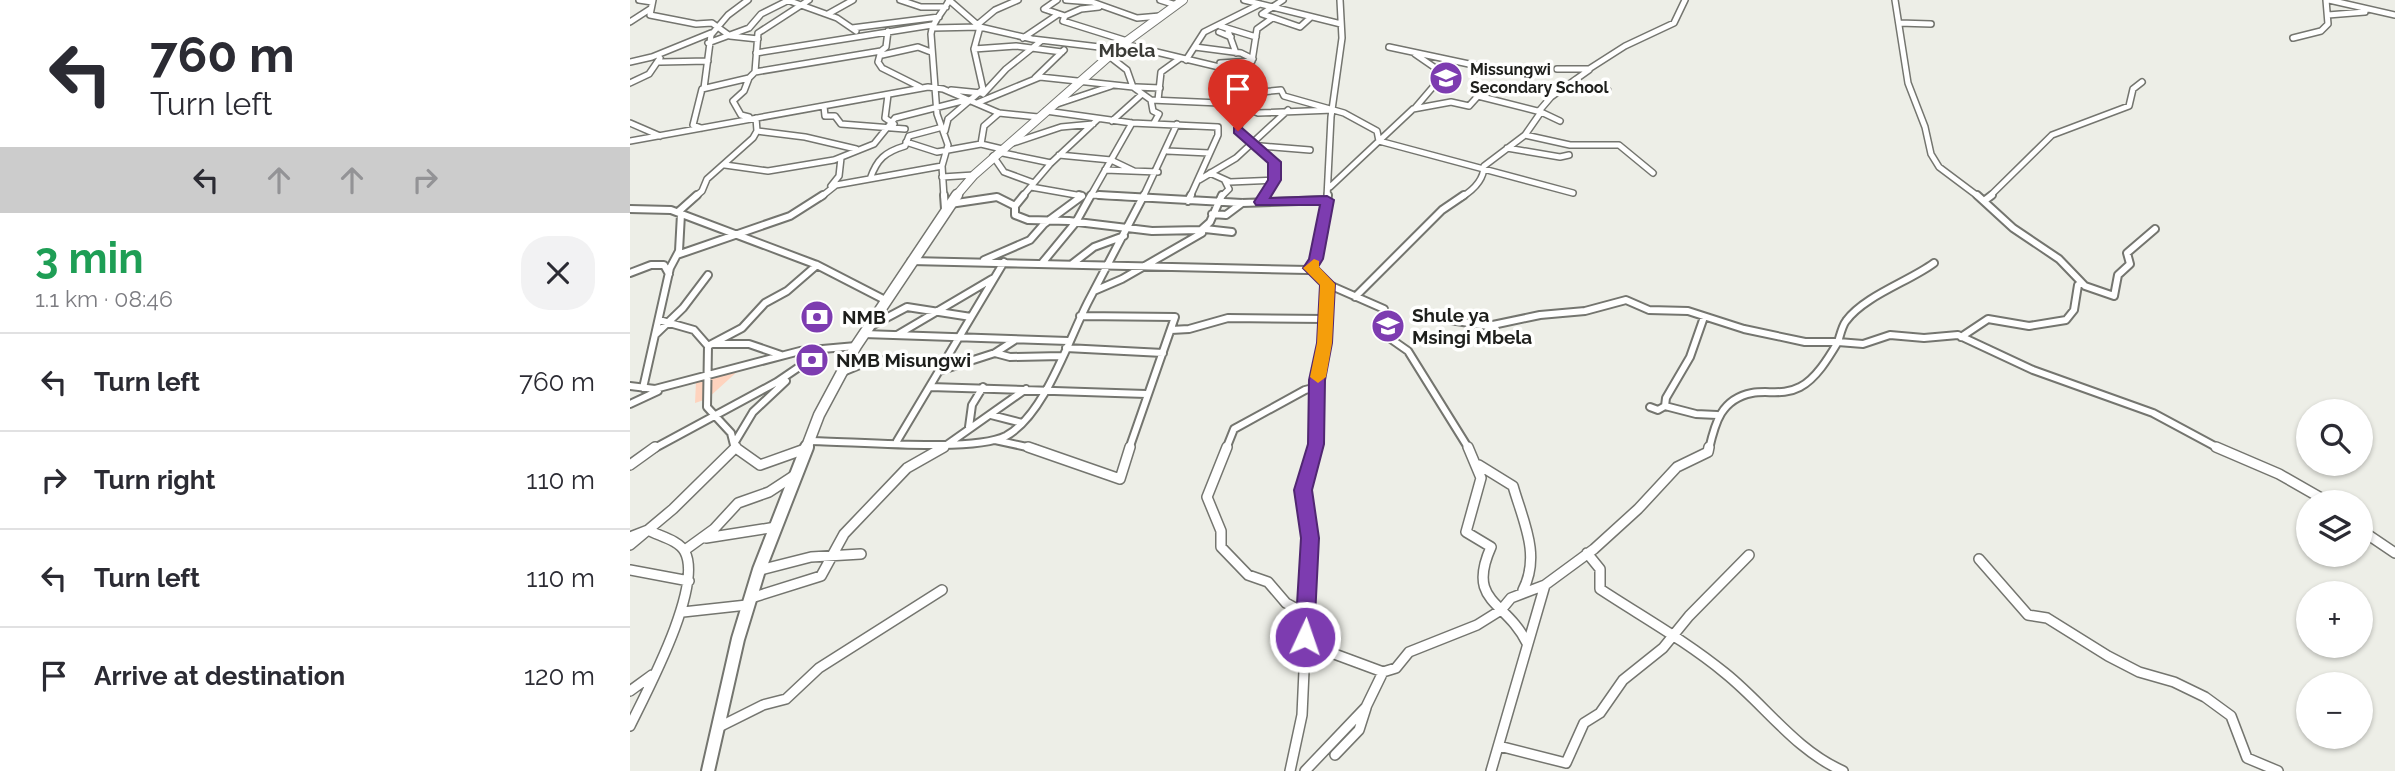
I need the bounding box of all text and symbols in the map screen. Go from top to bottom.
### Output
text: 760 m [150,26,295,83]
icon: left [35,28,126,119]
district label: Mbela [1099,39,1155,61]
pin [1208,59,1268,131]
school or university icon: Missungwi Secondary School [1427,59,1465,97]
place label: Missungwi Secondary School [1470,60,1610,97]
icon: arrive [1219,70,1257,108]
text: Turn left [150,85,272,122]
icon: left [187,161,225,199]
icon: ahead [260,161,298,199]
icon: ahead [333,161,371,199]
icon: right [406,161,444,199]
text: 3 min [35,234,144,283]
button: close [521,236,595,310]
text: 1.1 km · 08:46 [35,285,173,312]
bank icon: NMB [798,298,836,336]
place label: Shule ya Msingi Mbela [1412,304,1532,348]
place label: NMB [842,306,886,328]
school or university icon: Shule ya Msingi Mbela [1369,307,1407,345]
bank icon: NMB Misungwi [793,341,831,379]
place label: NMB Misungwi [836,349,971,371]
icon: left [35,363,73,401]
text: Turn left [94,367,200,397]
text: 760 m [519,367,595,397]
map controls [2296,399,2373,749]
button: search [2296,399,2373,476]
icon: right [35,461,73,499]
text: Turn right [94,465,215,495]
text: 110 m [526,465,595,495]
button: layers [2296,490,2373,567]
icon: left [35,559,73,597]
text: Turn left [94,563,200,593]
text: 110 m [526,563,595,593]
button: + [2296,581,2373,658]
position arrow [1268,600,1342,674]
icon: arrive [35,657,73,695]
text: Arrive at destination [94,661,345,691]
text: 120 m [524,661,595,691]
button: − [2296,672,2373,749]

